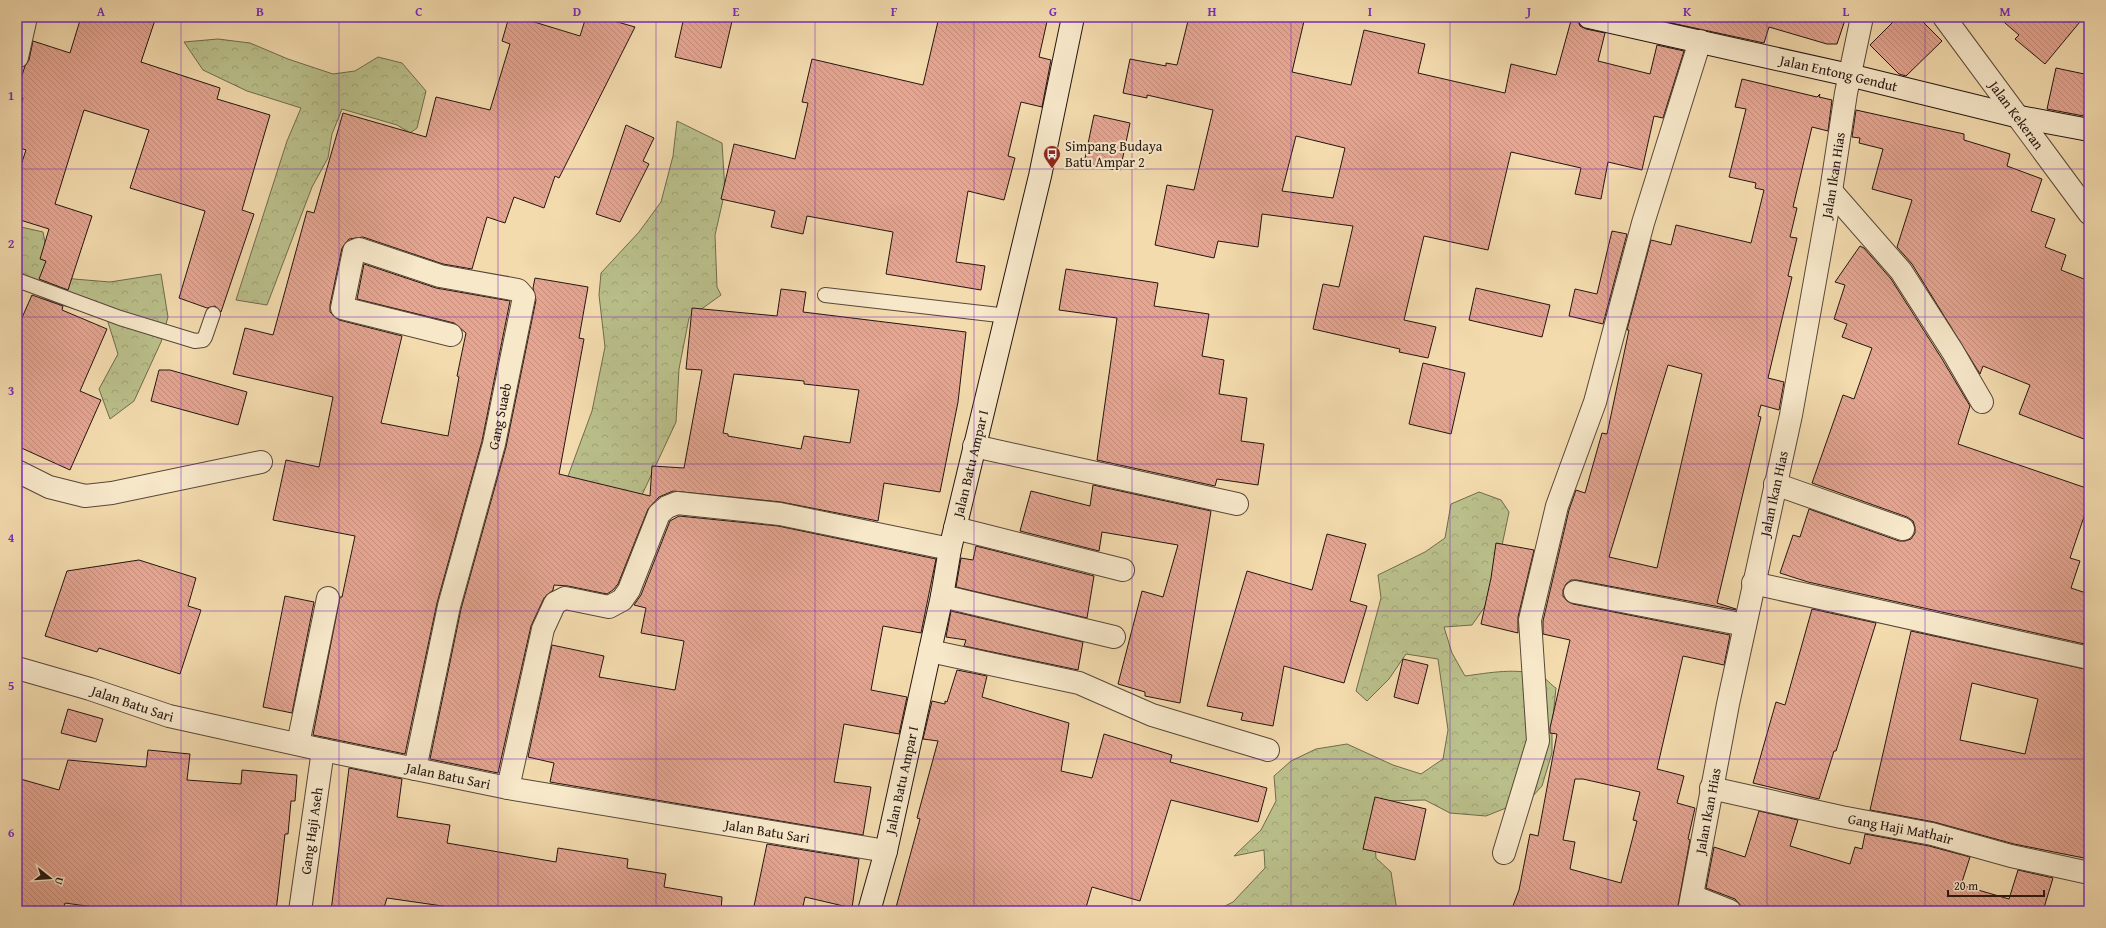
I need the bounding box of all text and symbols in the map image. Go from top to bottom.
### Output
text: A [97,2,106,21]
text: B [256,2,264,21]
text: C [415,2,423,21]
text: D [573,2,581,21]
text: E [733,2,740,21]
text: F [891,2,898,21]
text: G [1049,2,1057,21]
text: H [1207,2,1217,21]
text: I [1368,2,1372,21]
text: J [1525,2,1532,21]
text: K [1683,2,1692,21]
text: L [1843,2,1850,21]
text: M [1999,2,2011,21]
street label: Jalan Entong Gendut [1776,49,1900,97]
street label: Jalan Kekeran [1983,75,2049,154]
text: 1 [8,86,14,105]
street label: Jalan Ikan Hias [1816,131,1850,222]
place label: Simpang Budaya Batu Ampar 2 [1065,136,1163,172]
bus stop icon: Simpang Budaya Batu Ampar 2 [1042,144,1062,169]
text: 2 [8,234,15,253]
text: 3 [8,381,14,400]
street label: Gang Suaeb [483,381,516,452]
street label: Jalan Batu Ampar I [948,408,993,521]
street label: Jalan Ikan Hias [1754,449,1793,540]
text: 4 [8,528,15,547]
text: 5 [8,676,15,695]
street label: Jalan Batu Sari [87,680,176,727]
street label: Jalan Batu Ampar I [880,724,923,838]
street label: Jalan Batu Sari [402,757,492,794]
street label: Jalan Ikan Hias [1690,766,1726,857]
street label: Gang Haji Aseh [295,786,328,876]
street label: Gang Haji Mathair [1846,809,1956,849]
street label: Jalan Batu Sari [721,814,812,848]
text: 6 [8,823,15,842]
north arrow [30,858,70,898]
scale bar [1948,872,2044,898]
text: U [51,875,68,887]
text: 20 m [1954,877,1978,894]

